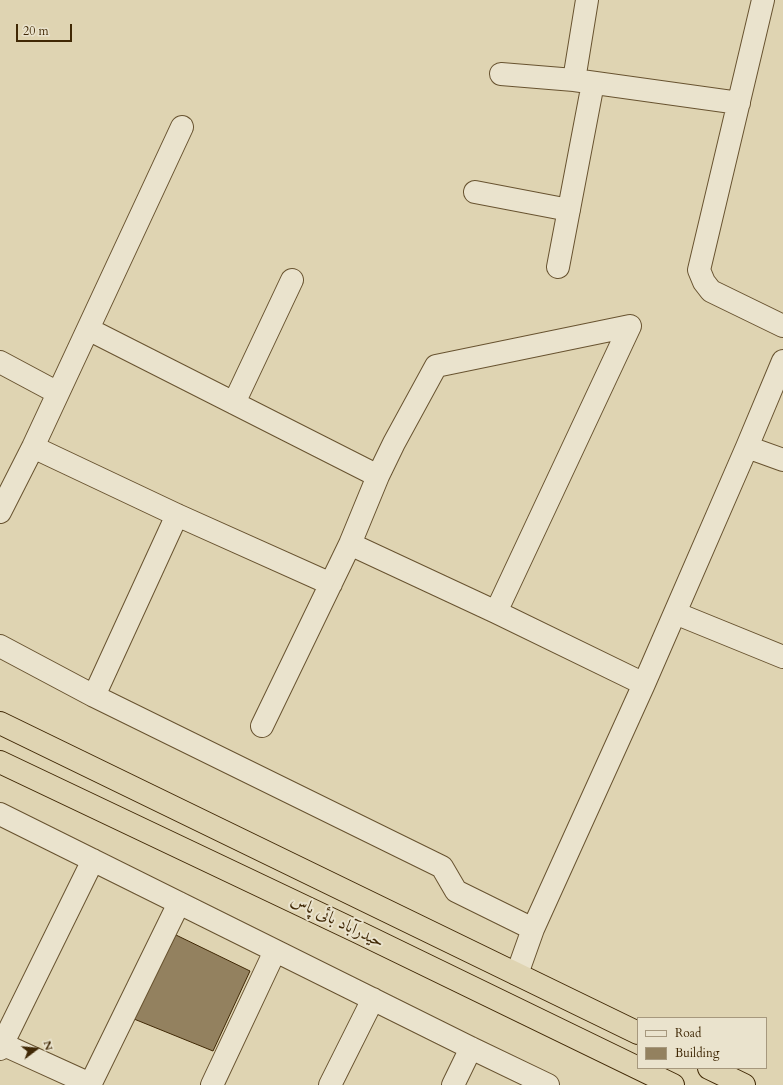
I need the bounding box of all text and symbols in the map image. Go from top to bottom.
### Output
scale bar [18,16,74,42]
text: 20 m [23,23,49,39]
street label: حیدرآباد بائی پاس [287,891,387,953]
legend [637,1017,767,1069]
text: Road [675,1025,701,1041]
north arrow [16,1029,56,1069]
text: N [39,1039,57,1052]
text: Building [675,1045,719,1061]

